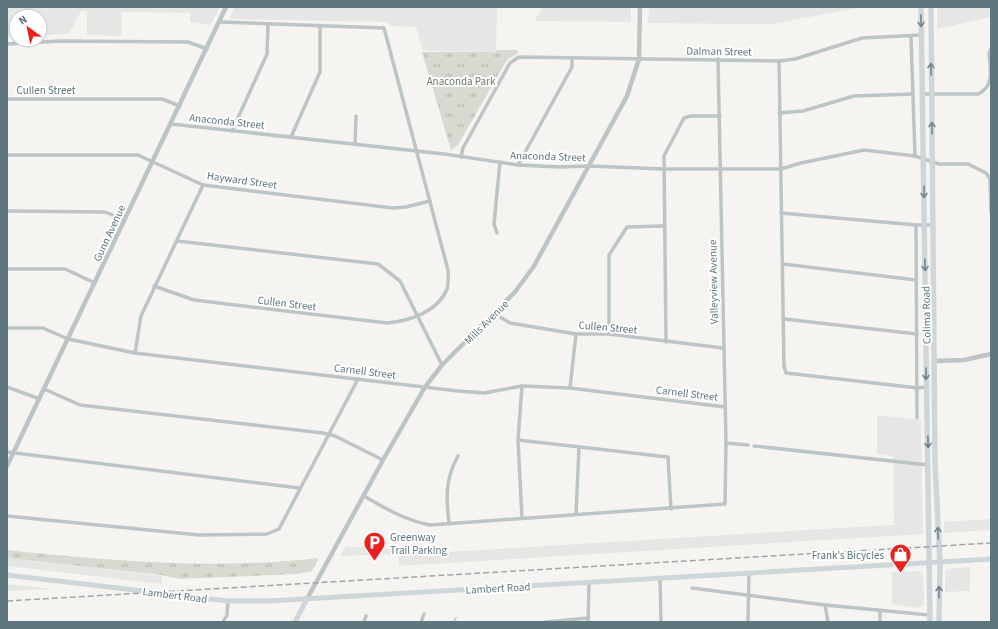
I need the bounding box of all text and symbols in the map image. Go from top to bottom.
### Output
north arrow [8,8,48,48]
text: N [16,12,30,28]
one-way arrow [917,14,925,27]
street label: Dalman Street [686,43,752,60]
one-way arrow [927,63,935,76]
park label: Anaconda Park [427,74,496,89]
street label: Cullen Street [17,83,76,98]
street label: Anaconda Street [189,110,266,133]
one-way arrow [928,122,936,135]
street label: Anaconda Street [510,148,586,165]
street label: Hayward Street [206,168,278,193]
one-way arrow [920,185,928,198]
street label: Gunn Avenue [90,202,129,264]
street label: Valleyview Avenue [705,239,722,324]
one-way arrow [921,258,929,271]
street label: Colima Road [918,286,935,344]
street label: Cullen Street [257,292,317,315]
street label: Mills Avenue [461,297,512,348]
street label: Cullen Street [578,317,638,338]
street label: Carnell Street [333,360,397,383]
one-way arrow [923,367,930,380]
street label: Carnell Street [655,382,719,405]
one-way arrow [924,435,931,448]
one-way arrow [934,527,942,540]
parking icon: Greenway Trail Parking [362,530,388,563]
place label: Greenway Trail Parking [390,530,447,558]
shop icon: Frank's Bicycles [887,542,913,575]
place label: Frank's Bicycles [812,548,884,563]
street label: Lambert Road [465,579,531,598]
street label: Lambert Road [142,584,208,607]
one-way arrow [935,586,943,599]

